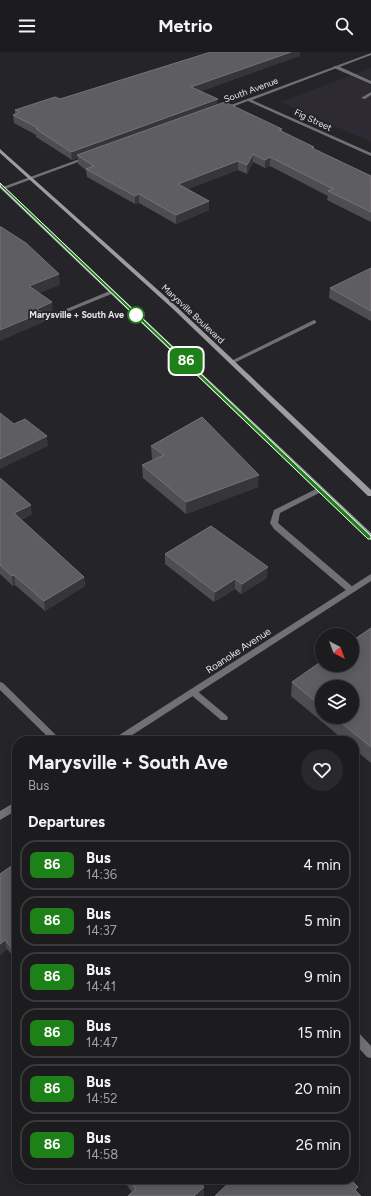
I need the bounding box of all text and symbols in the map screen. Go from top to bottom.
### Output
icon: menu [16,15,38,37]
text: Metrio [158,15,213,37]
icon: search [333,15,355,37]
street label: South Avenue [222,75,279,104]
street label: Fig Street [293,106,334,133]
street label: Marysville Boulevard [160,282,227,346]
marker: Marysville + South Ave [127,306,145,324]
place label: Marysville + South Ave [29,309,124,320]
line badge: 86 [168,348,204,374]
text: 86 [178,352,194,369]
street label: Roanoke Avenue [203,624,274,676]
north arrow [315,628,359,672]
map controls [315,628,359,724]
button: layers [315,680,359,724]
button: heart [301,749,343,791]
text: Marysville + South Ave [28,751,228,774]
text: Bus [28,778,49,793]
text: Departures [28,813,105,831]
text: Bus [86,849,111,867]
text: 86 [44,856,60,873]
text: 4 min [303,856,341,874]
text: 14:36 [86,867,117,882]
text: Bus [86,905,111,923]
text: 86 [44,912,60,929]
text: 5 min [304,912,341,930]
text: 14:37 [86,923,117,938]
text: Bus [86,961,111,979]
text: 86 [44,968,60,985]
text: 9 min [304,968,341,986]
text: 14:41 [86,979,116,994]
text: Bus [86,1017,111,1035]
text: 86 [44,1024,60,1041]
text: 15 min [298,1024,341,1042]
text: 14:47 [86,1035,118,1050]
text: Bus [86,1073,111,1091]
text: 86 [44,1080,60,1097]
text: 20 min [295,1080,341,1098]
text: 14:52 [86,1091,117,1106]
text: Bus [86,1129,111,1147]
text: 86 [44,1136,60,1153]
text: 26 min [296,1136,341,1154]
text: 14:58 [86,1147,118,1162]

